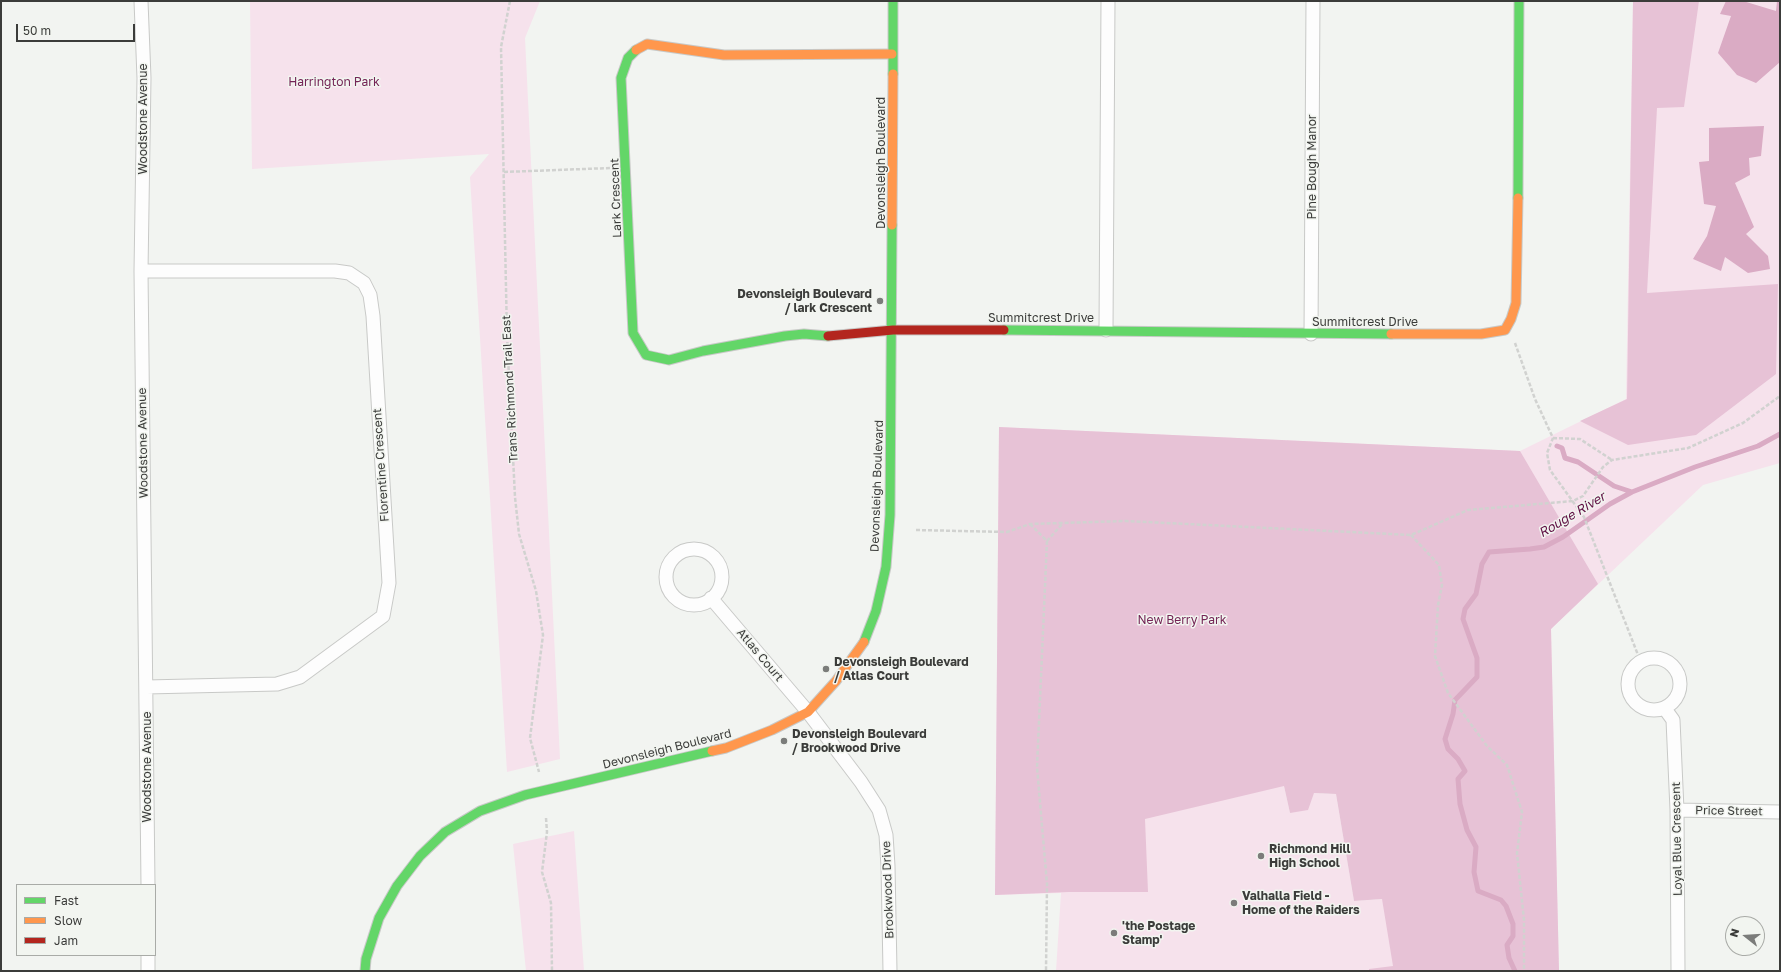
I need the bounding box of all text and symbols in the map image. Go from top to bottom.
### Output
scale bar [18,16,137,42]
text: 50 m [23,23,51,38]
street label: Woodstone Avenue [136,64,150,174]
park label: Harrington Park [288,75,380,89]
street label: Devonsleigh Boulevard [874,97,888,229]
street label: Pine Bough Manor [1305,114,1319,220]
street label: Lark Crescent [607,158,625,238]
place label: Devonsleigh Boulevard / lark Crescent [737,287,872,315]
marker: Devonsleigh Boulevard / lark Crescent [875,296,885,306]
street label: Summitcrest Drive [988,311,1094,325]
street label: Trans Richmond Trail East [499,315,521,463]
street label: Summitcrest Drive [1312,315,1418,329]
street label: Woodstone Avenue [135,387,151,499]
street label: Florentine Crescent [370,408,392,522]
street label: Devonsleigh Boulevard [867,420,887,552]
water label: Rouge River [1536,489,1608,541]
park label: New Berry Park [1137,613,1227,627]
street label: Atlas Court [734,626,786,684]
place label: Devonsleigh Boulevard / Atlas Court [834,655,969,683]
marker: Devonsleigh Boulevard / Atlas Court [821,664,831,674]
street label: Woodstone Avenue [140,712,154,822]
street label: Devonsleigh Boulevard [601,726,733,772]
place label: Devonsleigh Boulevard / Brookwood Drive [792,727,927,755]
marker: Devonsleigh Boulevard / Brookwood Drive [779,736,789,746]
street label: Loyal Blue Crescent [1669,782,1685,896]
street label: Price Street [1695,803,1763,819]
street label: Brookwood Drive [879,841,897,939]
place label: Richmond Hill High School [1269,842,1351,870]
marker: Richmond Hill High School [1256,851,1266,861]
legend [16,884,156,956]
place label: Valhalla Field - Home of the Raiders [1242,889,1360,917]
text: Fast [54,893,79,908]
marker: Valhalla Field - Home of the Raiders [1229,898,1239,908]
text: Slow [54,913,82,928]
north arrow [1725,916,1765,956]
place label: 'the Postage Stamp' [1122,919,1195,947]
text: N [1727,927,1741,939]
marker: 'the Postage Stamp' [1109,928,1119,938]
text: Jam [54,933,78,948]

